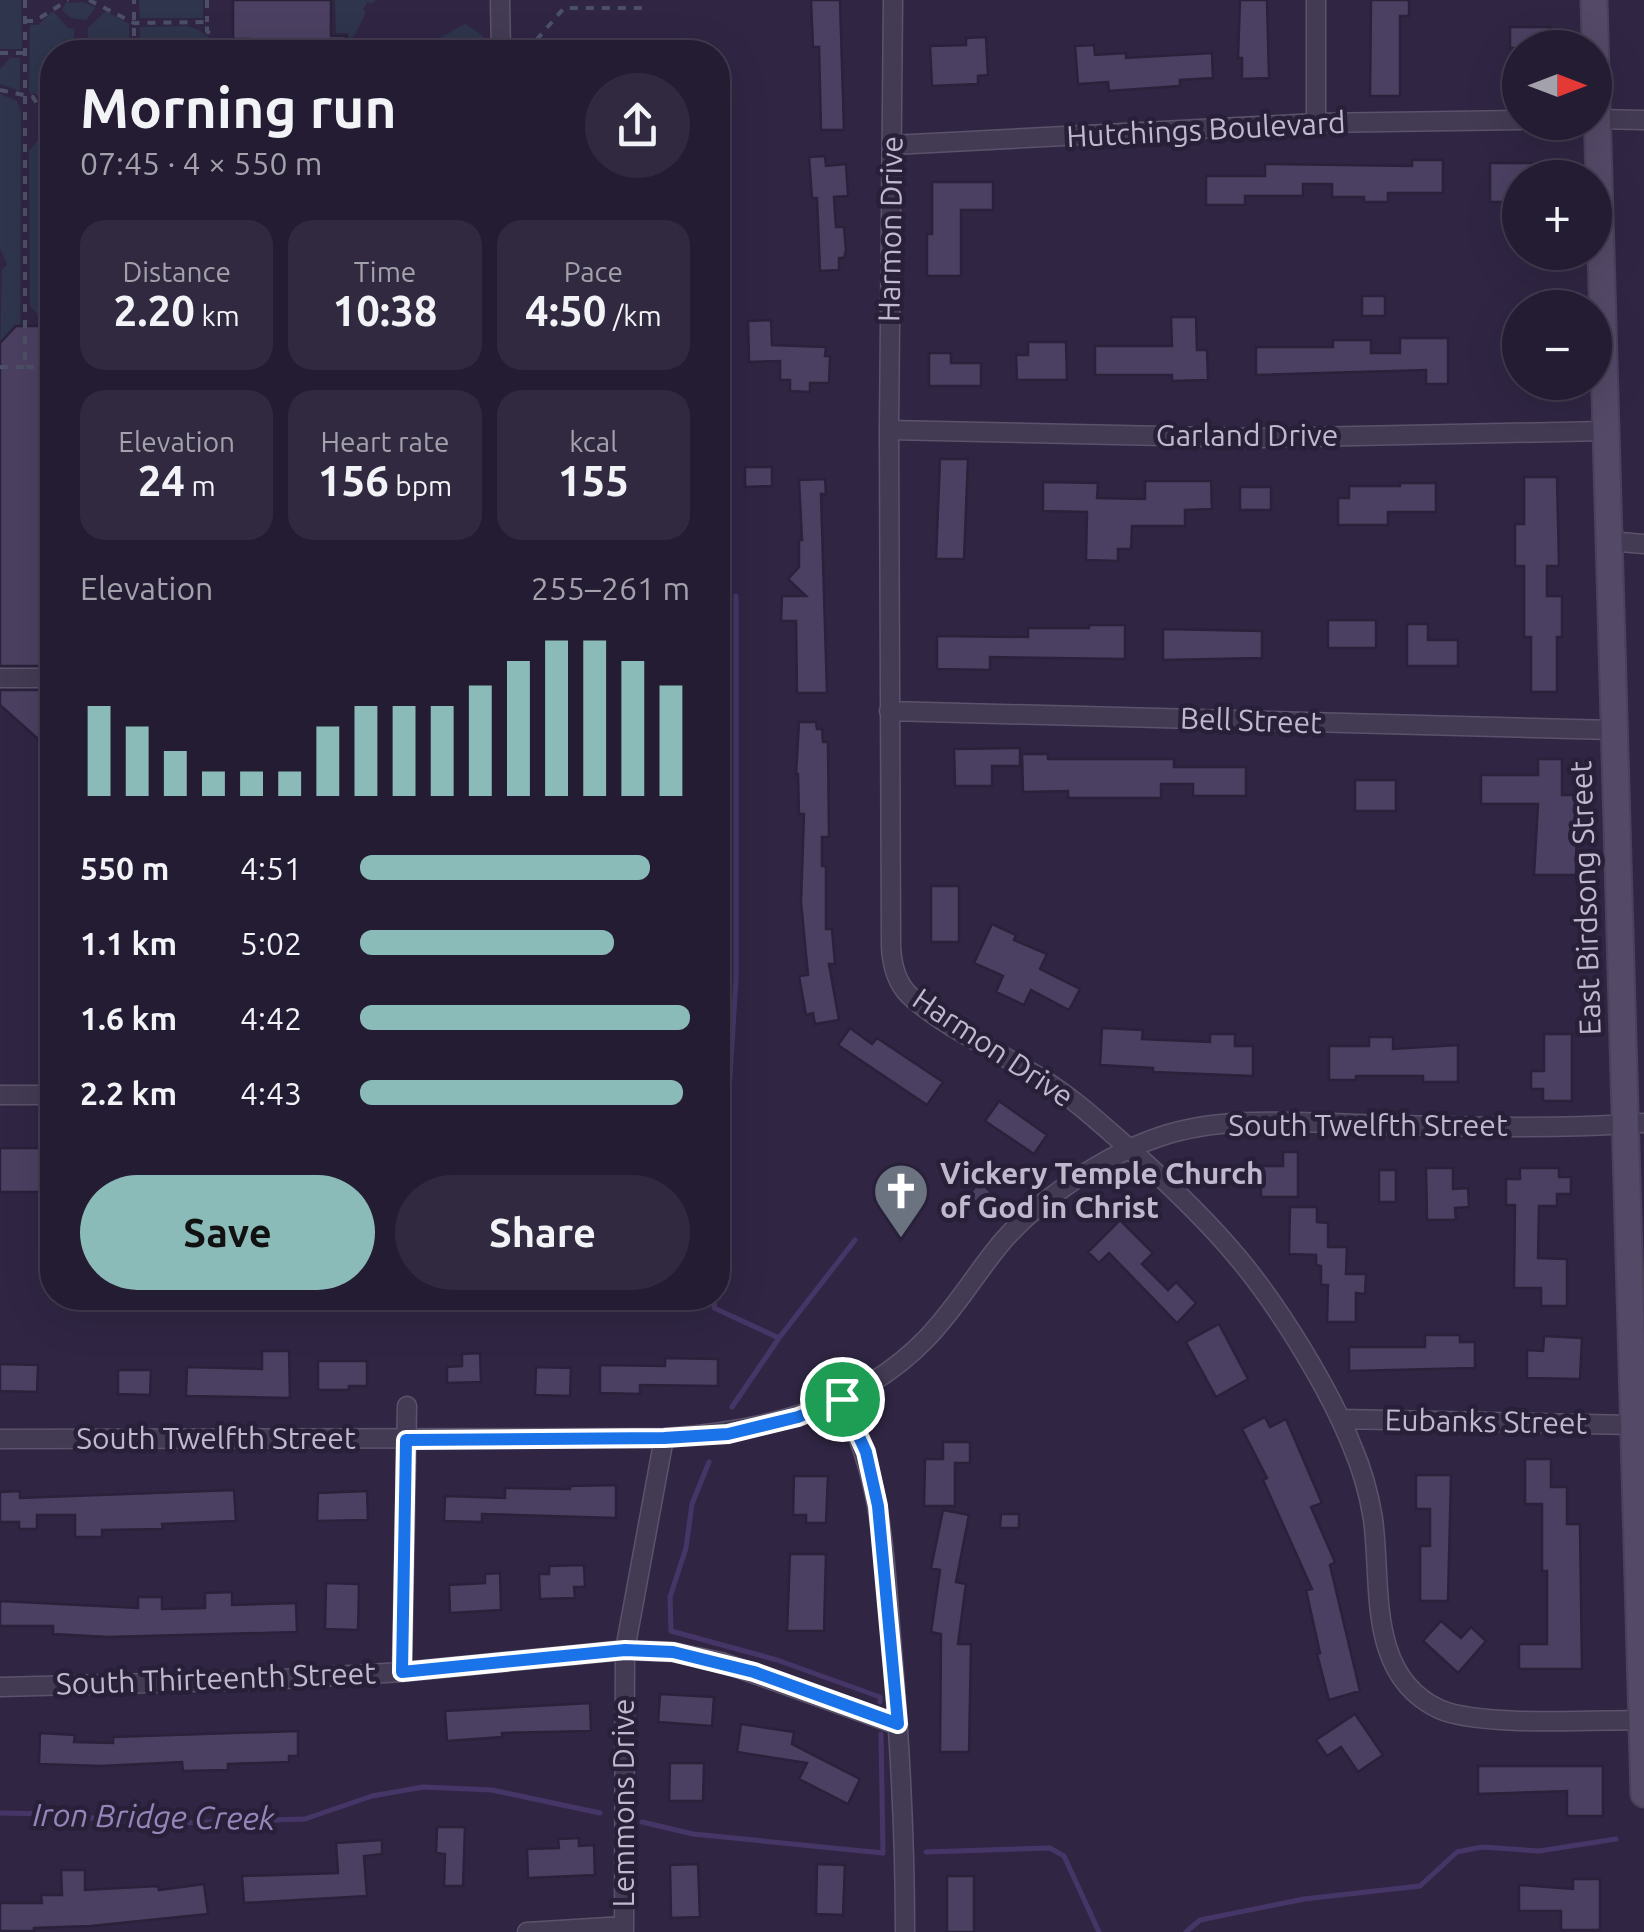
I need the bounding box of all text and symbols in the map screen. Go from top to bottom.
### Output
north arrow [1502,30,1612,140]
map controls [1502,30,1612,400]
button: share [585,73,690,178]
text: Morning run [80,77,397,138]
street label: Hutchings Boulevard [1066,105,1346,153]
street label: Harmon Drive [871,136,909,322]
text: 07:45 · 4 × 550 m [80,145,322,181]
button: + [1502,160,1612,270]
text: Distance [122,256,231,287]
text: Time [354,256,416,287]
text: Pace [564,256,623,287]
text: 2.20 [114,287,195,334]
text: 10:38 [332,287,438,334]
text: 4:50 [525,287,606,334]
button: − [1502,290,1612,400]
text: km [195,300,240,331]
text: /km [606,300,662,331]
street label: Garland Drive [1156,418,1338,452]
text: Elevation [118,426,235,457]
text: Heart rate [321,426,449,457]
text: kcal [569,426,617,457]
text: 24 [138,457,185,504]
text: 156 [318,457,389,504]
text: 155 [558,457,629,504]
text: m [185,470,216,501]
text: bpm [389,470,452,501]
text: Elevation [80,570,213,606]
text: 255–261 m [531,570,690,606]
street label: Bell Street [1180,701,1323,739]
street label: East Birdsong Street [1563,760,1607,1036]
text: 550 m [80,850,169,886]
text: 4:51 [240,850,302,886]
text: 1.1 km [80,925,177,961]
text: 5:02 [240,925,302,961]
street label: Harmon Drive [907,981,1080,1113]
text: 1.6 km [80,1000,177,1036]
text: 4:42 [240,1000,302,1036]
text: 2.2 km [80,1075,177,1111]
text: 4:43 [240,1075,302,1111]
street label: South Twelfth Street [1228,1108,1508,1142]
place label: Vickery Temple Church of God in Christ [940,1156,1264,1224]
church icon: Vickery Temple Church of God in Christ [871,1161,931,1240]
button: Save [80,1175,375,1290]
button: Share [395,1175,690,1290]
pin [800,1357,885,1442]
icon: arrive [815,1372,870,1427]
street label: Eubanks Street [1384,1402,1588,1440]
street label: South Twelfth Street [76,1421,356,1455]
street label: South Thirteenth Street [55,1655,377,1701]
street label: Lemmons Drive [606,1698,640,1908]
water label: Iron Bridge Creek [32,1796,276,1836]

